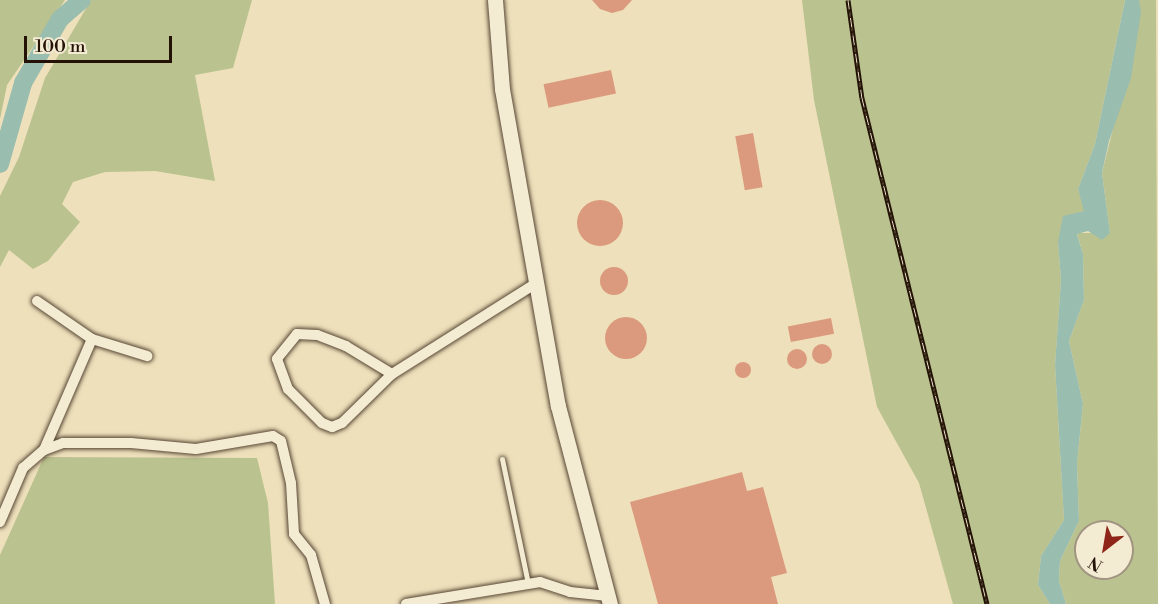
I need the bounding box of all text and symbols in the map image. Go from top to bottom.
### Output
scale bar [27,24,176,62]
text: 100 m [35,35,86,58]
north arrow [1074,520,1134,580]
text: N [1085,552,1106,576]

